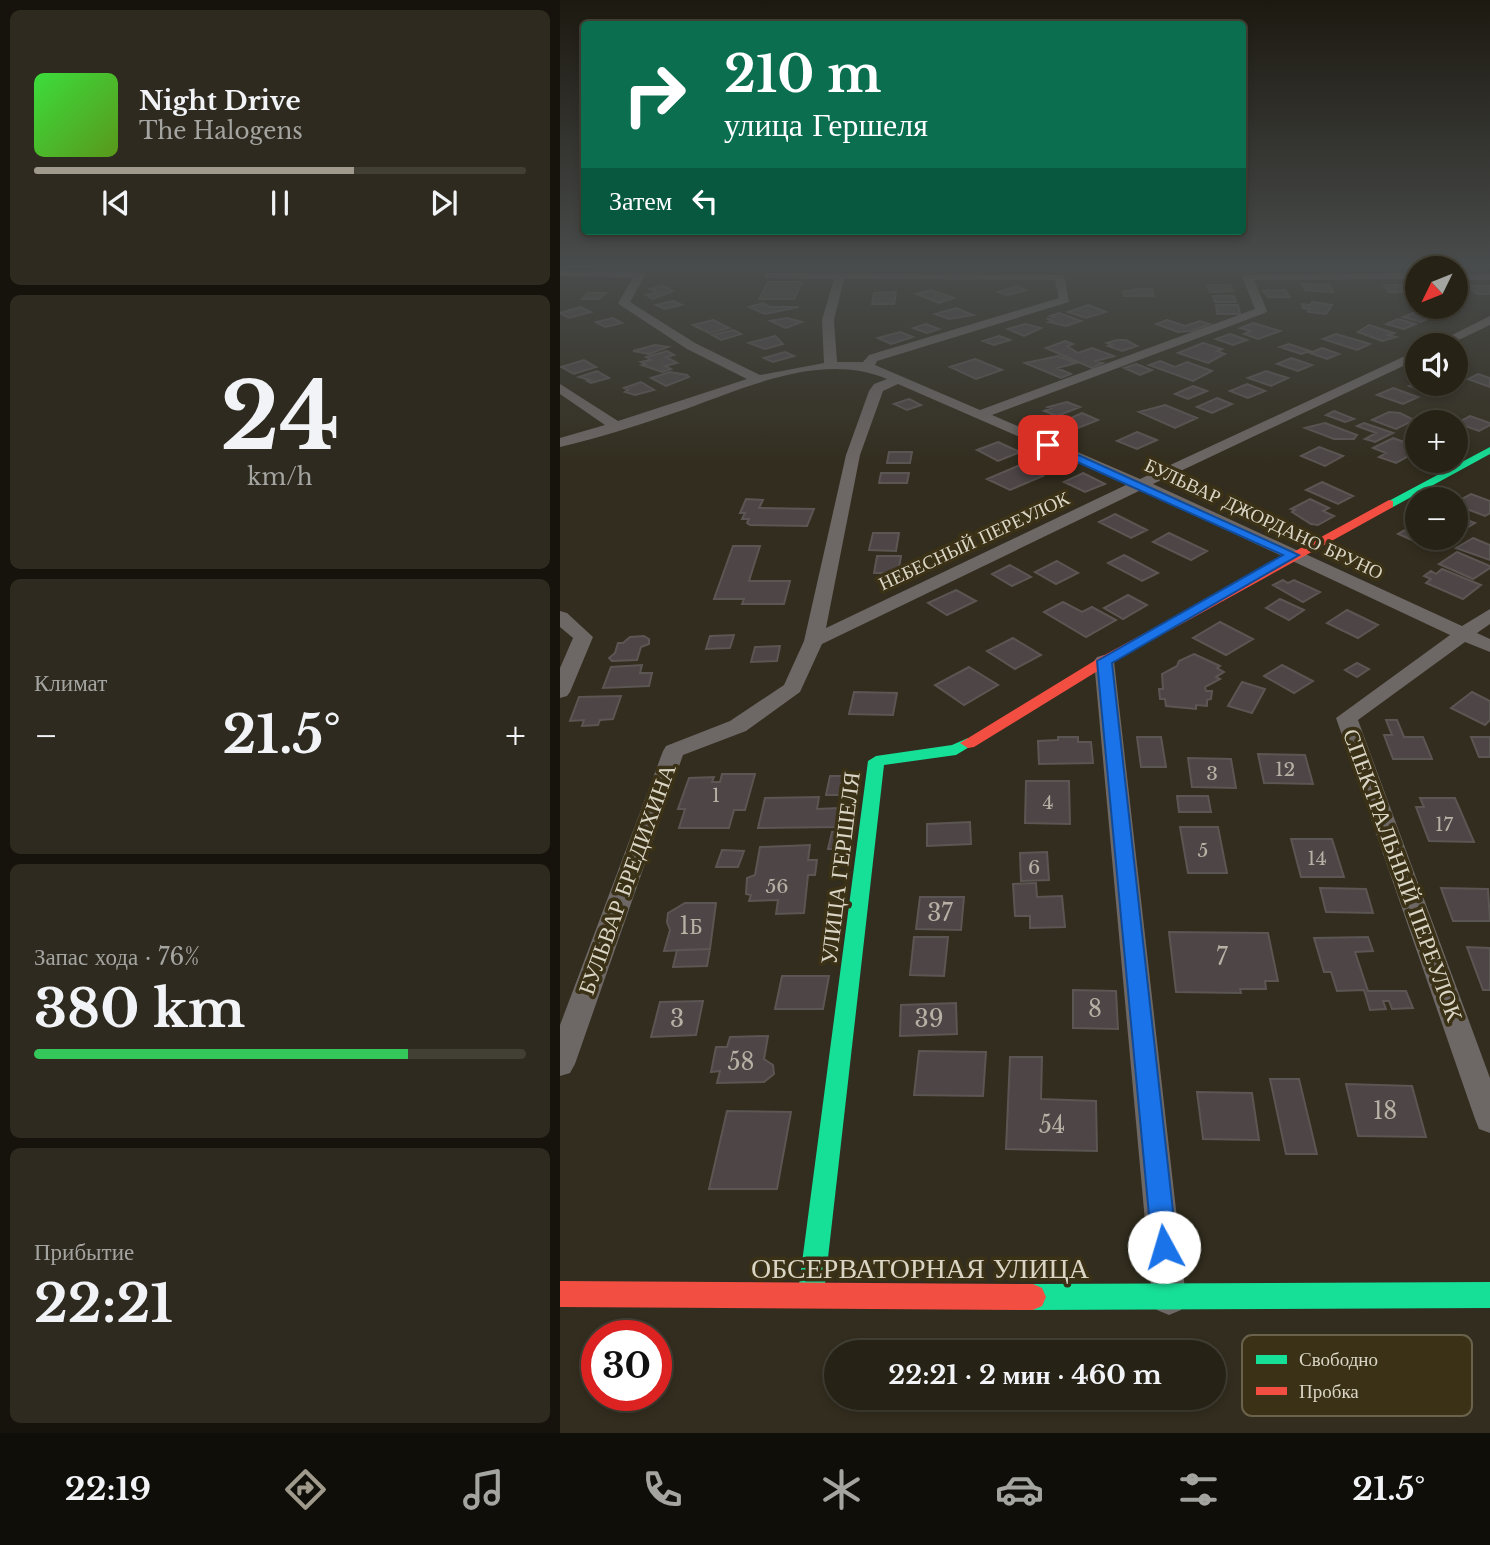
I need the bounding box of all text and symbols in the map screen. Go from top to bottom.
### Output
text: 210 m [724,44,882,105]
icon: right [609,49,700,140]
text: Night Drive [139,85,301,117]
text: улица Гершеля [724,105,928,145]
text: The Halogens [139,117,303,145]
icon: left [686,182,724,220]
icon: previous [97,184,135,222]
icon: pause [261,184,299,222]
icon: next [425,184,463,222]
text: Затем [609,185,672,217]
north arrow [1405,256,1468,318]
map controls [1405,256,1468,550]
button: sound [1405,333,1468,396]
text: 24 [220,361,340,474]
button: + [1405,410,1468,473]
pin [1018,415,1078,475]
icon: arrive [1029,426,1067,464]
street label: БУЛЬВАР ДЖОРДАНО БРУНО [1141,454,1387,584]
text: km/h [247,463,313,491]
street label: НЕБЕСНЫЙ ПЕРЕУЛОК [875,486,1073,595]
button: − [1405,487,1468,550]
text: Климат [34,669,107,697]
text: 21.5° [222,703,341,767]
text: − [34,712,58,759]
text: + [505,712,526,759]
street label: СПЕКТРАЛЬНЫЙ ПЕРЕУЛОК [1337,725,1469,1026]
house number: 12 [1275,758,1295,781]
street label: БУЛЬВАР БРЕДИХИНА [572,759,682,998]
house number: 3 [1206,762,1218,785]
street label: УЛИЦА ГЕРШЕЛЯ [814,770,866,966]
house number: 1 [712,784,720,807]
house number: 4 [1042,791,1054,814]
house number: 17 [1435,813,1453,836]
house number: 5 [1198,839,1208,862]
house number: 14 [1307,847,1327,870]
house number: 6 [1028,856,1040,879]
house number: 56 [765,875,789,898]
house number: 37 [927,899,953,927]
house number: 1Б [679,912,703,940]
text: Запас хода · 76% [34,943,200,971]
house number: 7 [1216,943,1228,971]
text: 380 km [34,977,245,1041]
house number: 8 [1088,995,1102,1023]
house number: 3 [670,1005,684,1033]
house number: 39 [915,1005,943,1033]
house number: 58 [727,1048,755,1076]
house number: 18 [1373,1097,1397,1125]
house number: 54 [1039,1111,1065,1139]
position arrow [1127,1210,1201,1284]
text: Прибытие [34,1238,134,1266]
street label: ОБСЕРВАТОРНАЯ УЛИЦА [751,1251,1090,1286]
text: 22:21 [34,1272,173,1336]
speed limit sign: 30 [581,1320,672,1411]
legend [1242,1335,1472,1416]
text: Свободно [1299,1348,1378,1371]
text: 22:21 · 2 мин · 460 m [888,1359,1162,1391]
text: Пробка [1299,1380,1359,1403]
icon: directions [281,1465,330,1514]
icon: music [459,1465,508,1514]
icon: phone [638,1465,687,1514]
icon: climate [817,1465,866,1514]
icon: car [995,1465,1044,1514]
icon: filters [1174,1465,1223,1514]
text: 22:19 [65,1469,151,1509]
text: 21.5° [1352,1469,1425,1509]

